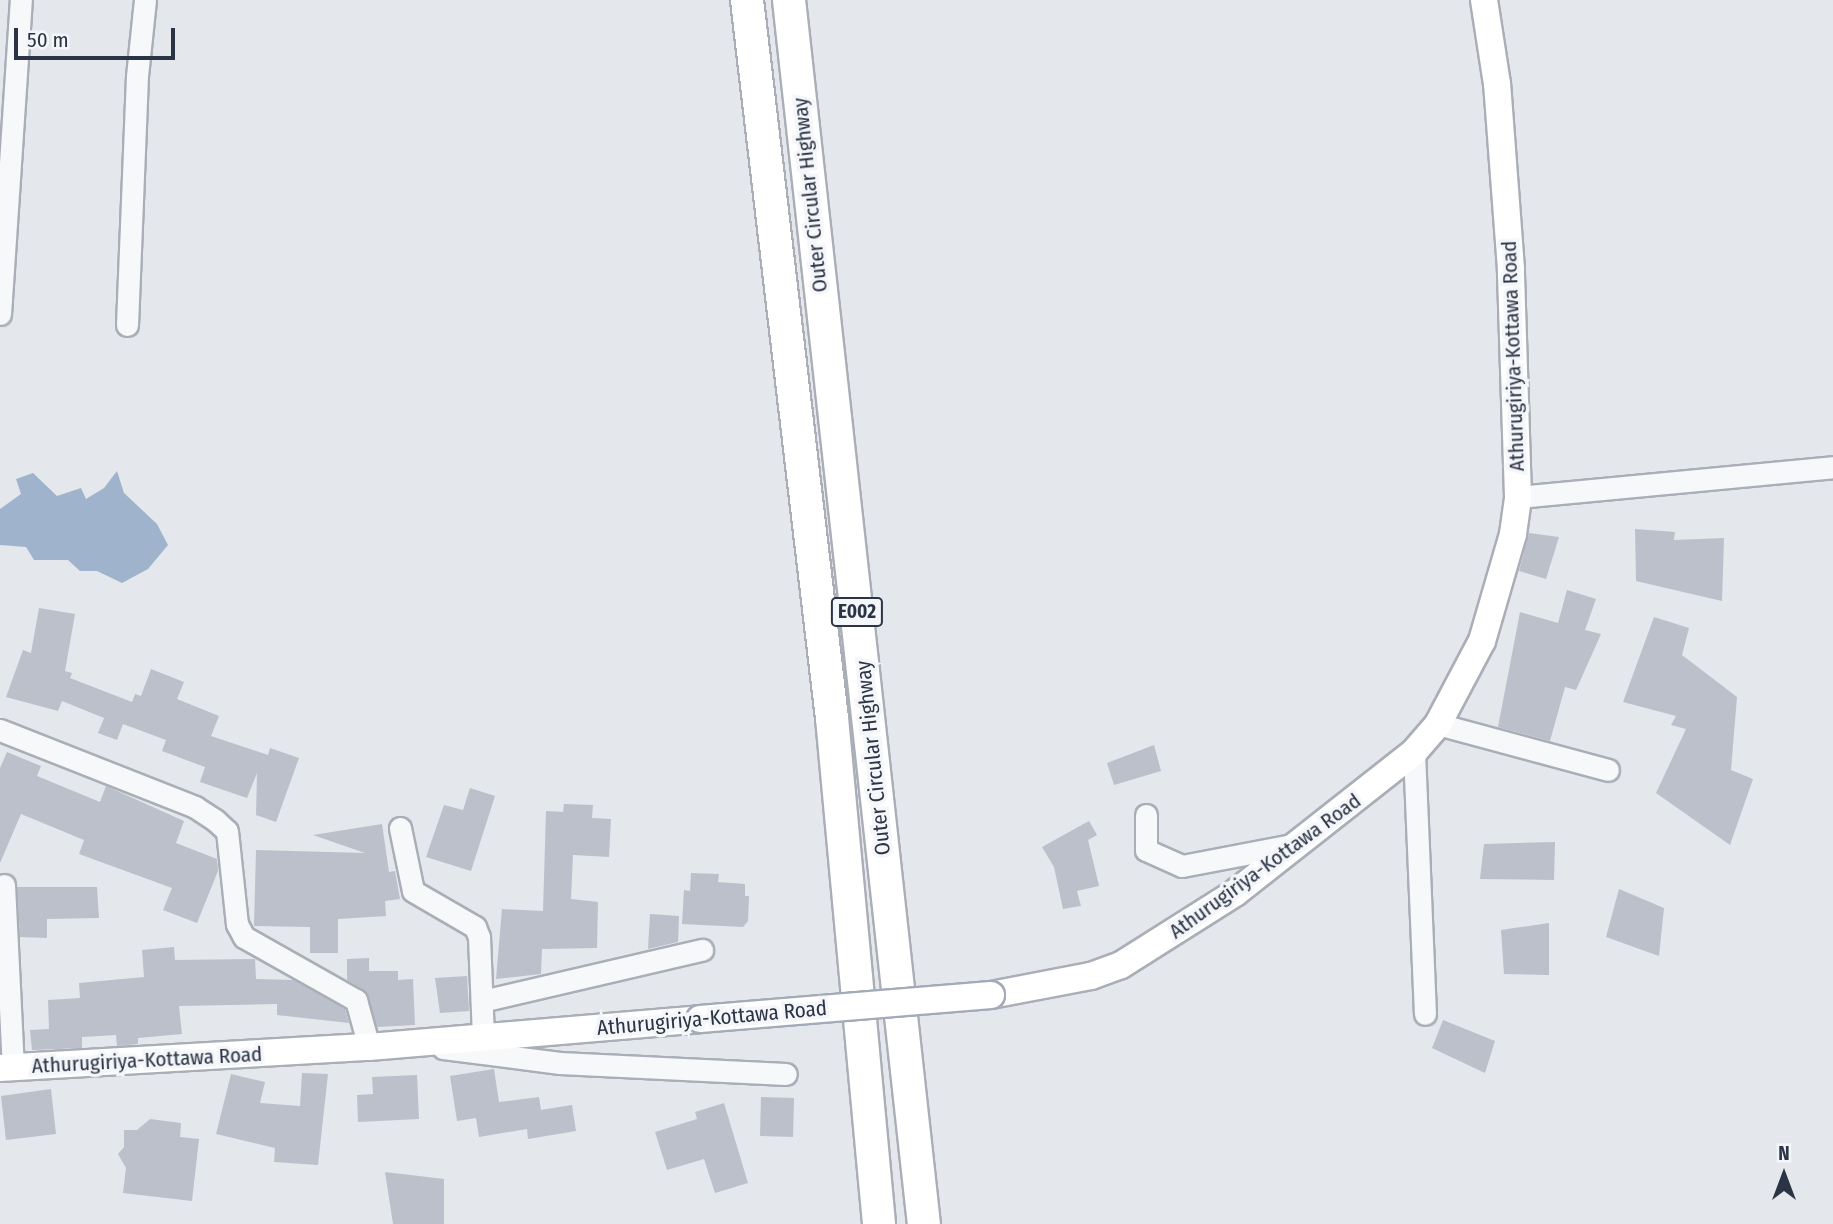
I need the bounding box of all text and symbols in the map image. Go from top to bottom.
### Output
scale bar [18,14,178,58]
text: 50 m [27,27,69,53]
street label: Outer Circular Highway [787,96,833,294]
street label: Athurugiriya-Kottawa Road [1496,240,1530,472]
road number: E002 [831,596,883,628]
street label: Outer Circular Highway [850,659,896,857]
street label: Athurugiriya-Kottawa Road [1164,788,1366,944]
street label: Athurugiriya-Kottawa Road [596,995,828,1041]
street label: Athurugiriya-Kottawa Road [31,1041,263,1079]
north arrow [1749,1140,1819,1210]
text: N [1778,1142,1790,1165]

